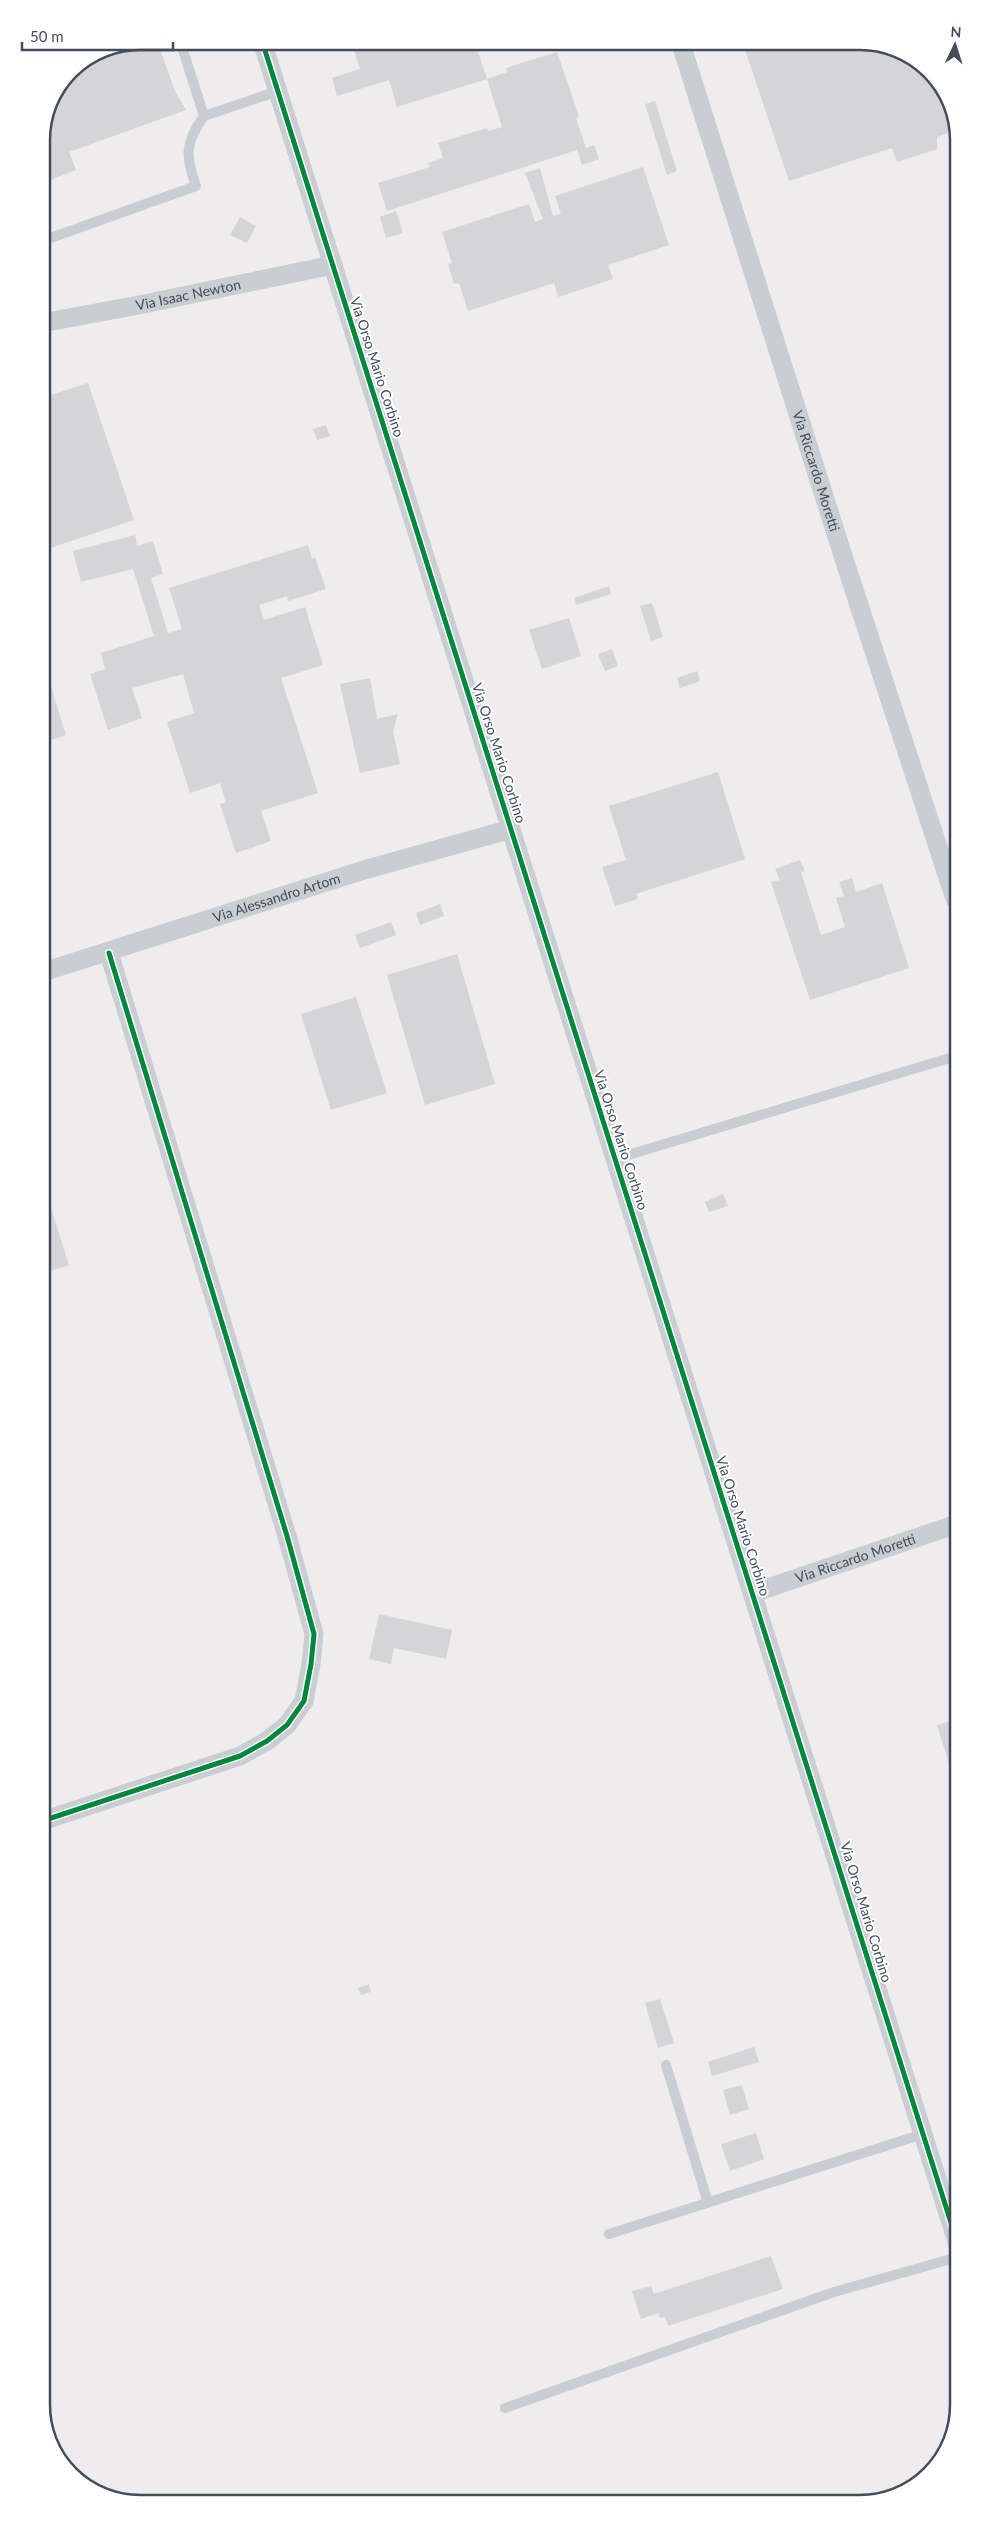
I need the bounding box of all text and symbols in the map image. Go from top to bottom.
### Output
scale bar [22,20,174,52]
north arrow [930,20,980,70]
text: N [950,23,962,40]
text: 50 m [30,27,64,45]
street label: Via Isaac Newton [134,275,242,313]
street label: Via Orso Mario Corbino [347,295,408,439]
street label: Via Riccardo Moretti [790,408,844,533]
street label: Via Orso Mario Corbino [469,681,530,825]
street label: Via Alessandro Artom [210,869,342,926]
street label: Via Orso Mario Corbino [591,1068,652,1212]
street label: Via Orso Mario Corbino [713,1454,774,1598]
street label: Via Riccardo Moretti [793,1530,917,1586]
street label: Via Orso Mario Corbino [837,1840,896,1984]

